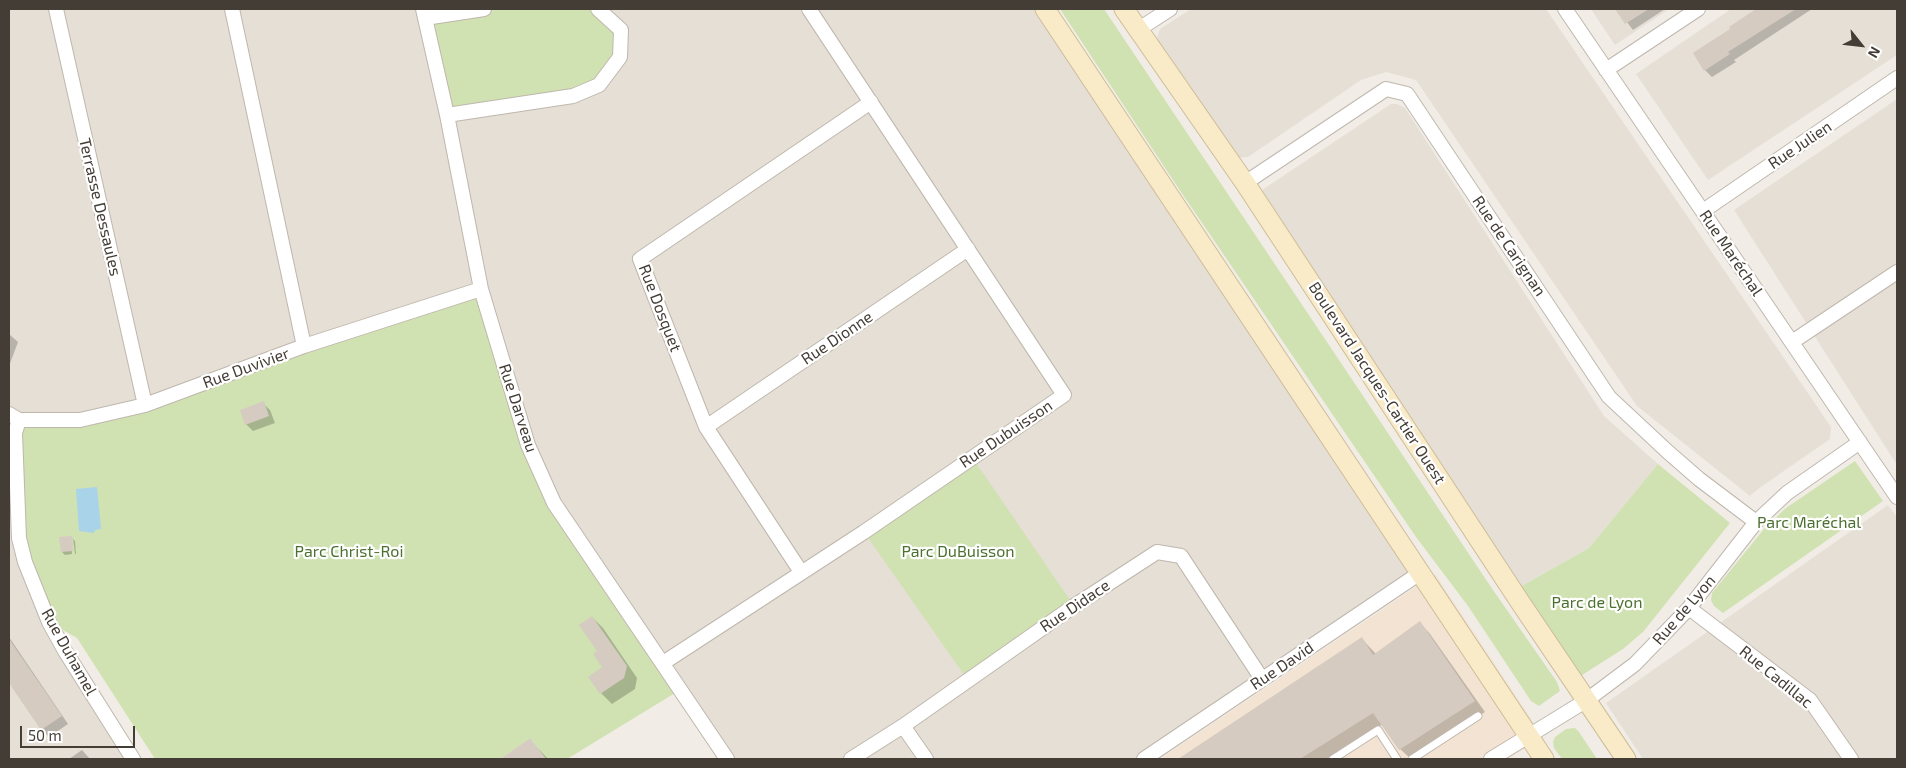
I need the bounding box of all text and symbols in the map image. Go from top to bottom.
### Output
north arrow [1836,20,1886,70]
text: N [1865,44,1884,61]
street label: Rue Julien [1765,117,1835,173]
street label: Terrasse Dessaules [75,136,125,278]
street label: Rue de Carignan [1468,192,1550,300]
street label: Rue Maréchal [1695,206,1767,300]
street label: Rue Dosquet [635,262,685,354]
street label: Boulevard Jacques-Cartier Ouest [1304,278,1450,488]
street label: Rue Dionne [798,307,876,369]
street label: Rue Duvivier [200,343,292,393]
street label: Rue Darveau [495,361,541,455]
street label: Rue Dubuisson [956,396,1056,472]
park label: Parc Maréchal [1757,513,1861,533]
park label: Parc Christ-Roi [295,542,403,562]
park label: Parc DuBuisson [901,542,1015,562]
street label: Rue de Lyon [1648,571,1720,649]
street label: Rue Didace [1036,576,1114,636]
park label: Parc de Lyon [1552,593,1642,613]
street label: Rue Duhamel [37,605,101,699]
street label: Rue David [1247,638,1317,694]
street label: Rue Cadillac [1736,642,1816,712]
scale bar [22,716,138,748]
text: 50 m [28,726,62,744]

